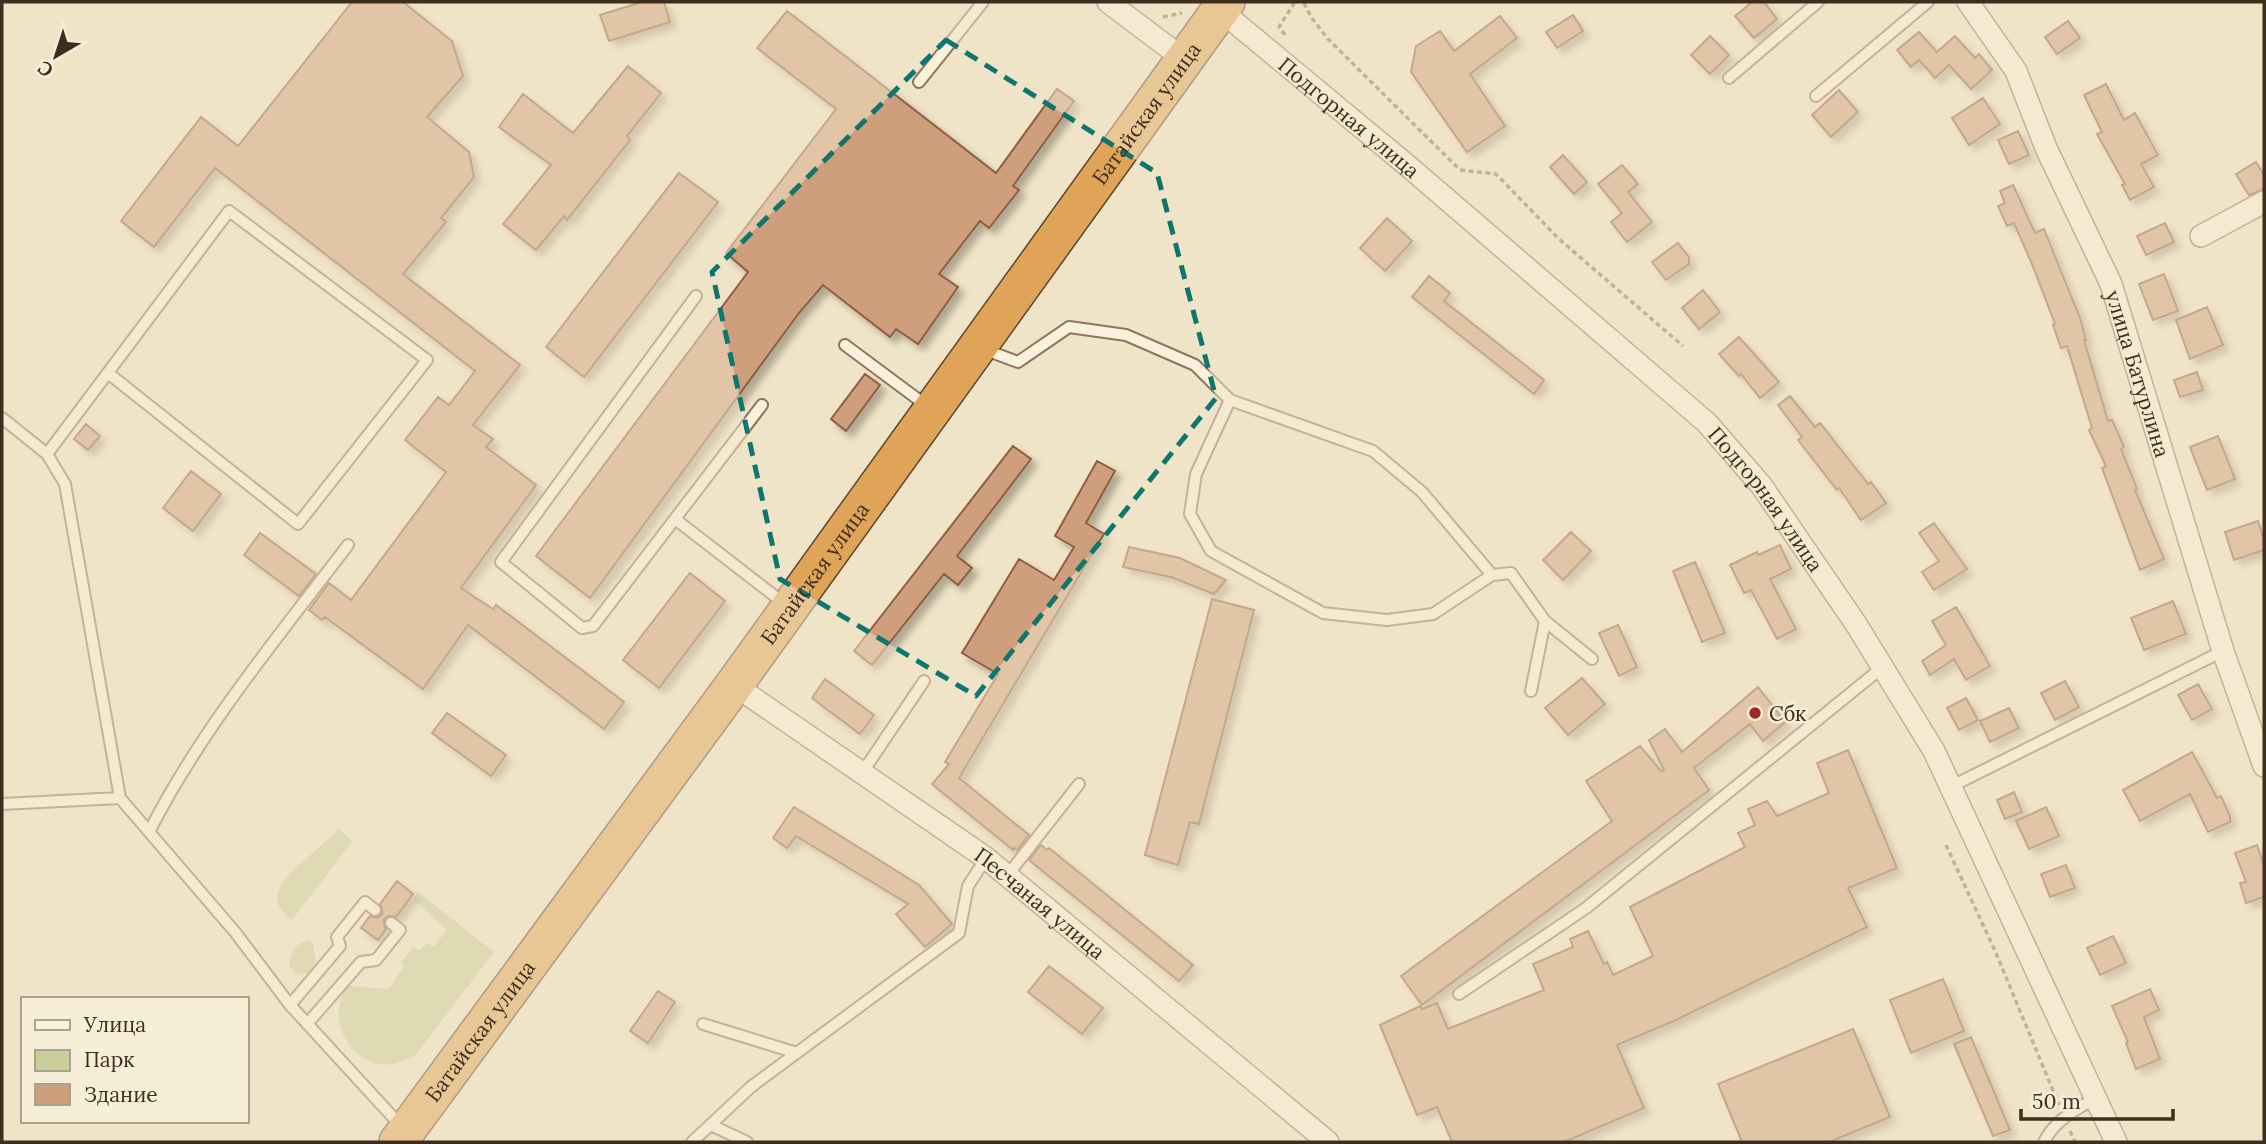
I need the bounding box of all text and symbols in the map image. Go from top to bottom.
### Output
north arrow [21,21,91,91]
street label: Батайская улица [1086,37,1206,190]
street label: Подгорная улица [1273,51,1426,184]
text: С [33,56,58,83]
street label: улица Батурлина [2100,287,2177,461]
street label: Подгорная улица [1702,421,1830,577]
street label: Батайская улица [754,497,875,650]
place label: Сбк [1769,700,1807,727]
marker: Сбк [1747,705,1763,721]
street label: Песчаная улица [970,841,1111,965]
street label: Батайская улица [419,955,541,1107]
legend [21,997,248,1123]
text: Улица [83,1011,146,1038]
text: Парк [84,1046,135,1073]
scale bar [2021,1078,2173,1122]
text: Здание [84,1081,158,1108]
text: 50 m [2032,1088,2081,1115]

